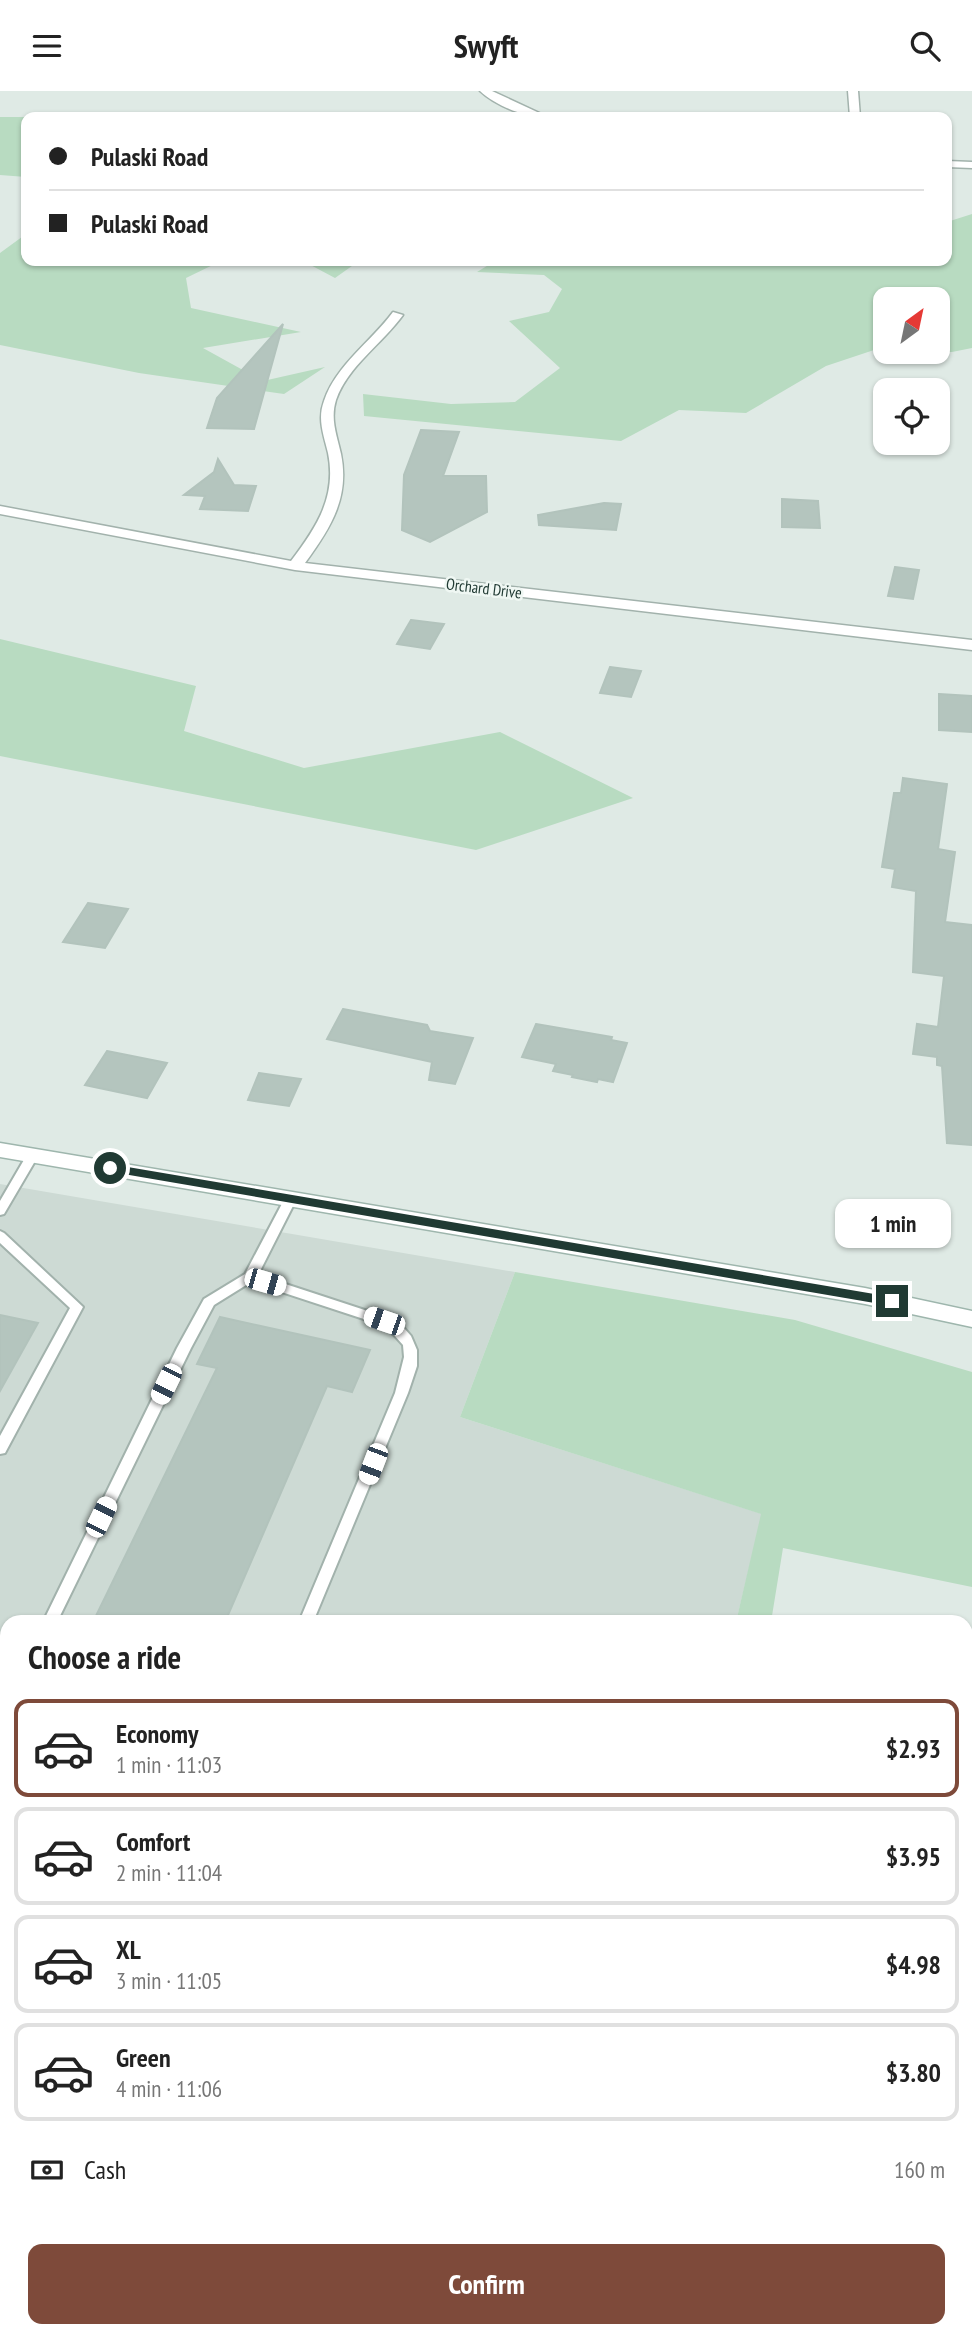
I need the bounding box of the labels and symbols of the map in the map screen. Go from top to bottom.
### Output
north arrow [873,287,950,364]
street label: Orchard Drive [445,573,523,603]
route start [94,1152,126,1184]
callout: 1 min [834,1199,950,1249]
car [242,1266,289,1298]
route end [876,1285,908,1317]
car [361,1304,408,1338]
car [148,1361,185,1407]
car [356,1441,391,1487]
car [83,1494,120,1540]

